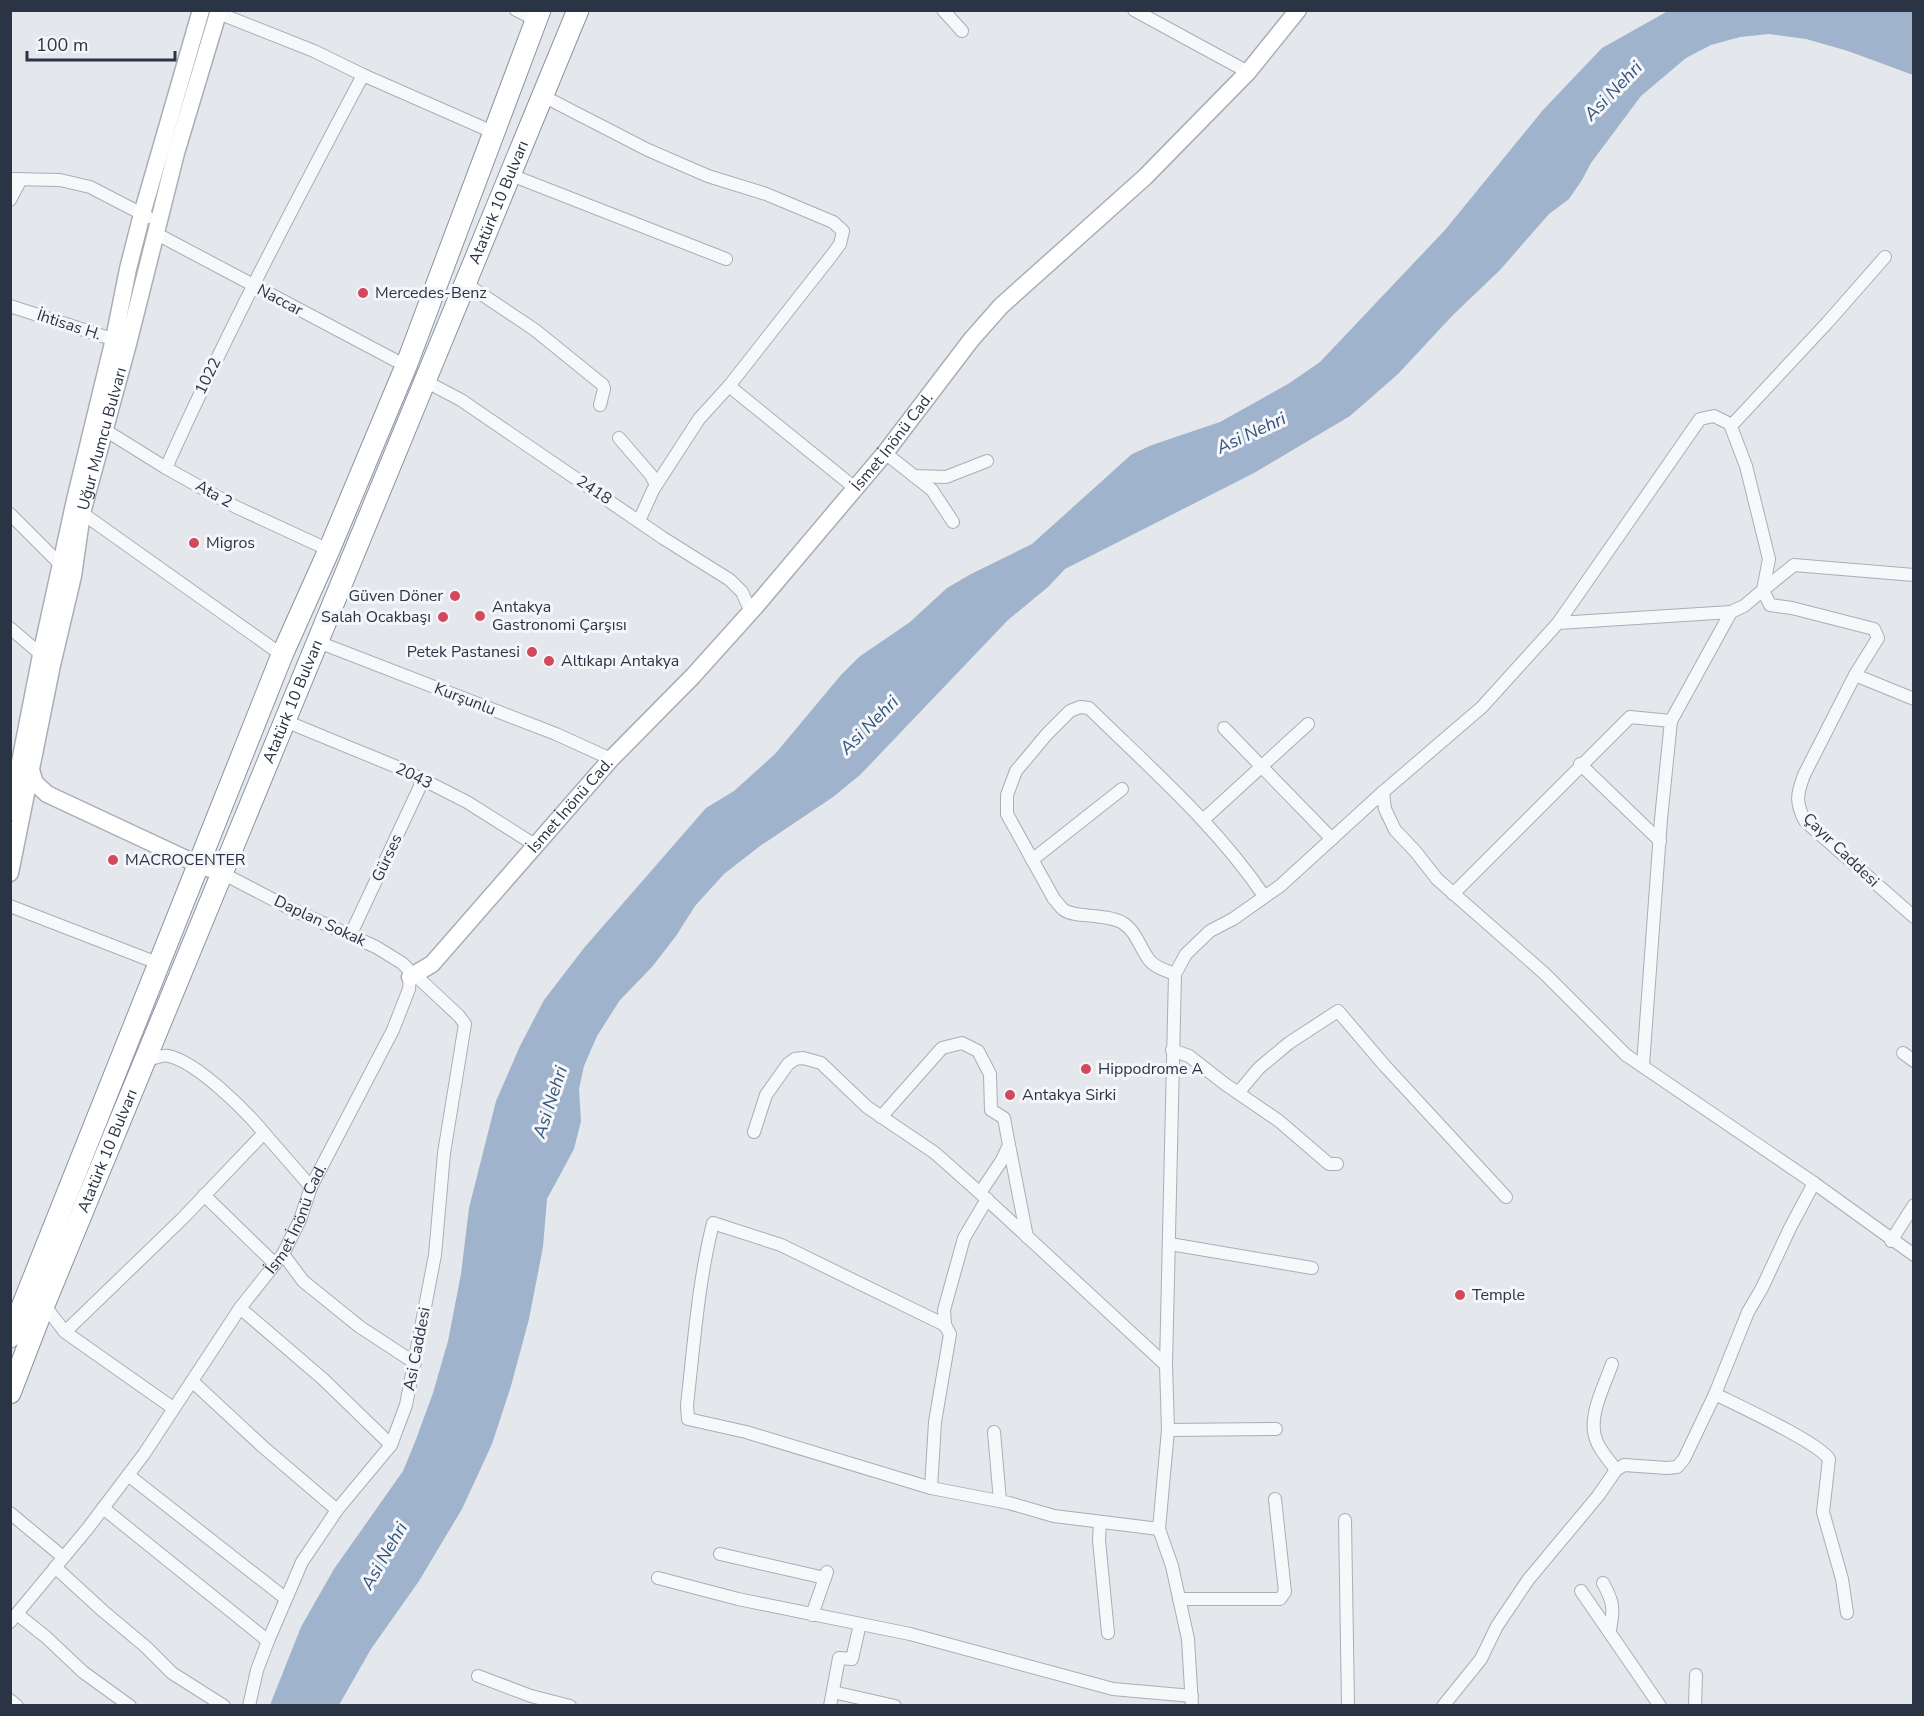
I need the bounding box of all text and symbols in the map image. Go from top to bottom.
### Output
scale bar [27,24,176,62]
text: 100 m [36,33,88,57]
water label: Asi Nehri [1578,55,1648,127]
street label: Atatürk 10 Bulvarı [463,137,534,268]
street label: Naccar [253,279,307,321]
place label: Mercedes-Benz [375,282,487,304]
marker: Mercedes-Benz [356,286,370,300]
street label: İhtisas H. [34,304,104,346]
street label: 1022 [190,354,226,398]
street label: Uğur Mumcu Bulvarı [72,365,132,513]
street label: İsmet İnönü Cad. [846,388,938,496]
water label: Asi Nehri [1211,406,1290,460]
street label: 2418 [572,470,616,510]
street label: Ata 2 [191,475,237,513]
place label: Migros [206,532,255,554]
marker: Migros [187,536,201,550]
place label: Güven Döner [348,585,443,607]
marker: Güven Döner [448,589,462,603]
place label: Antakya Gastronomi Çarşısı [492,596,627,636]
place label: Salah Ocakbaşı [321,606,431,628]
marker: Antakya Gastronomi Çarşısı [473,609,487,623]
marker: Salah Ocakbaşı [436,610,450,624]
street label: Atatürk 10 Bulvarı [258,637,328,767]
place label: Petek Pastanesi [407,641,520,663]
marker: Petek Pastanesi [525,645,539,659]
place label: Altıkapı Antakya [561,650,679,672]
marker: Altıkapı Antakya [542,654,556,668]
street label: Kurşunlu [431,677,499,721]
water label: Asi Nehri [834,690,904,760]
street label: İsmet İnönü Cad. [523,753,618,858]
street label: 2043 [392,758,436,794]
street label: Çayır Caddesi [1798,808,1884,892]
street label: Gürses [366,831,408,885]
place label: MACROCENTER [125,849,246,871]
marker: MACROCENTER [106,853,120,867]
street label: Daplan Sokak [270,890,371,952]
place label: Hippodrome A [1098,1058,1204,1080]
water label: Asi Nehri [527,1062,573,1142]
marker: Hippodrome A [1079,1062,1093,1076]
place label: Antakya Sirki [1022,1084,1116,1106]
street label: Atatürk 10 Bulvarı [72,1086,143,1216]
marker: Antakya Sirki [1003,1088,1017,1102]
street label: İsmet İnönü Cad. [260,1160,332,1279]
place label: Temple [1472,1284,1525,1306]
marker: Temple [1453,1288,1467,1302]
street label: Asi Caddesi [398,1305,436,1393]
water label: Asi Nehri [355,1517,413,1595]

